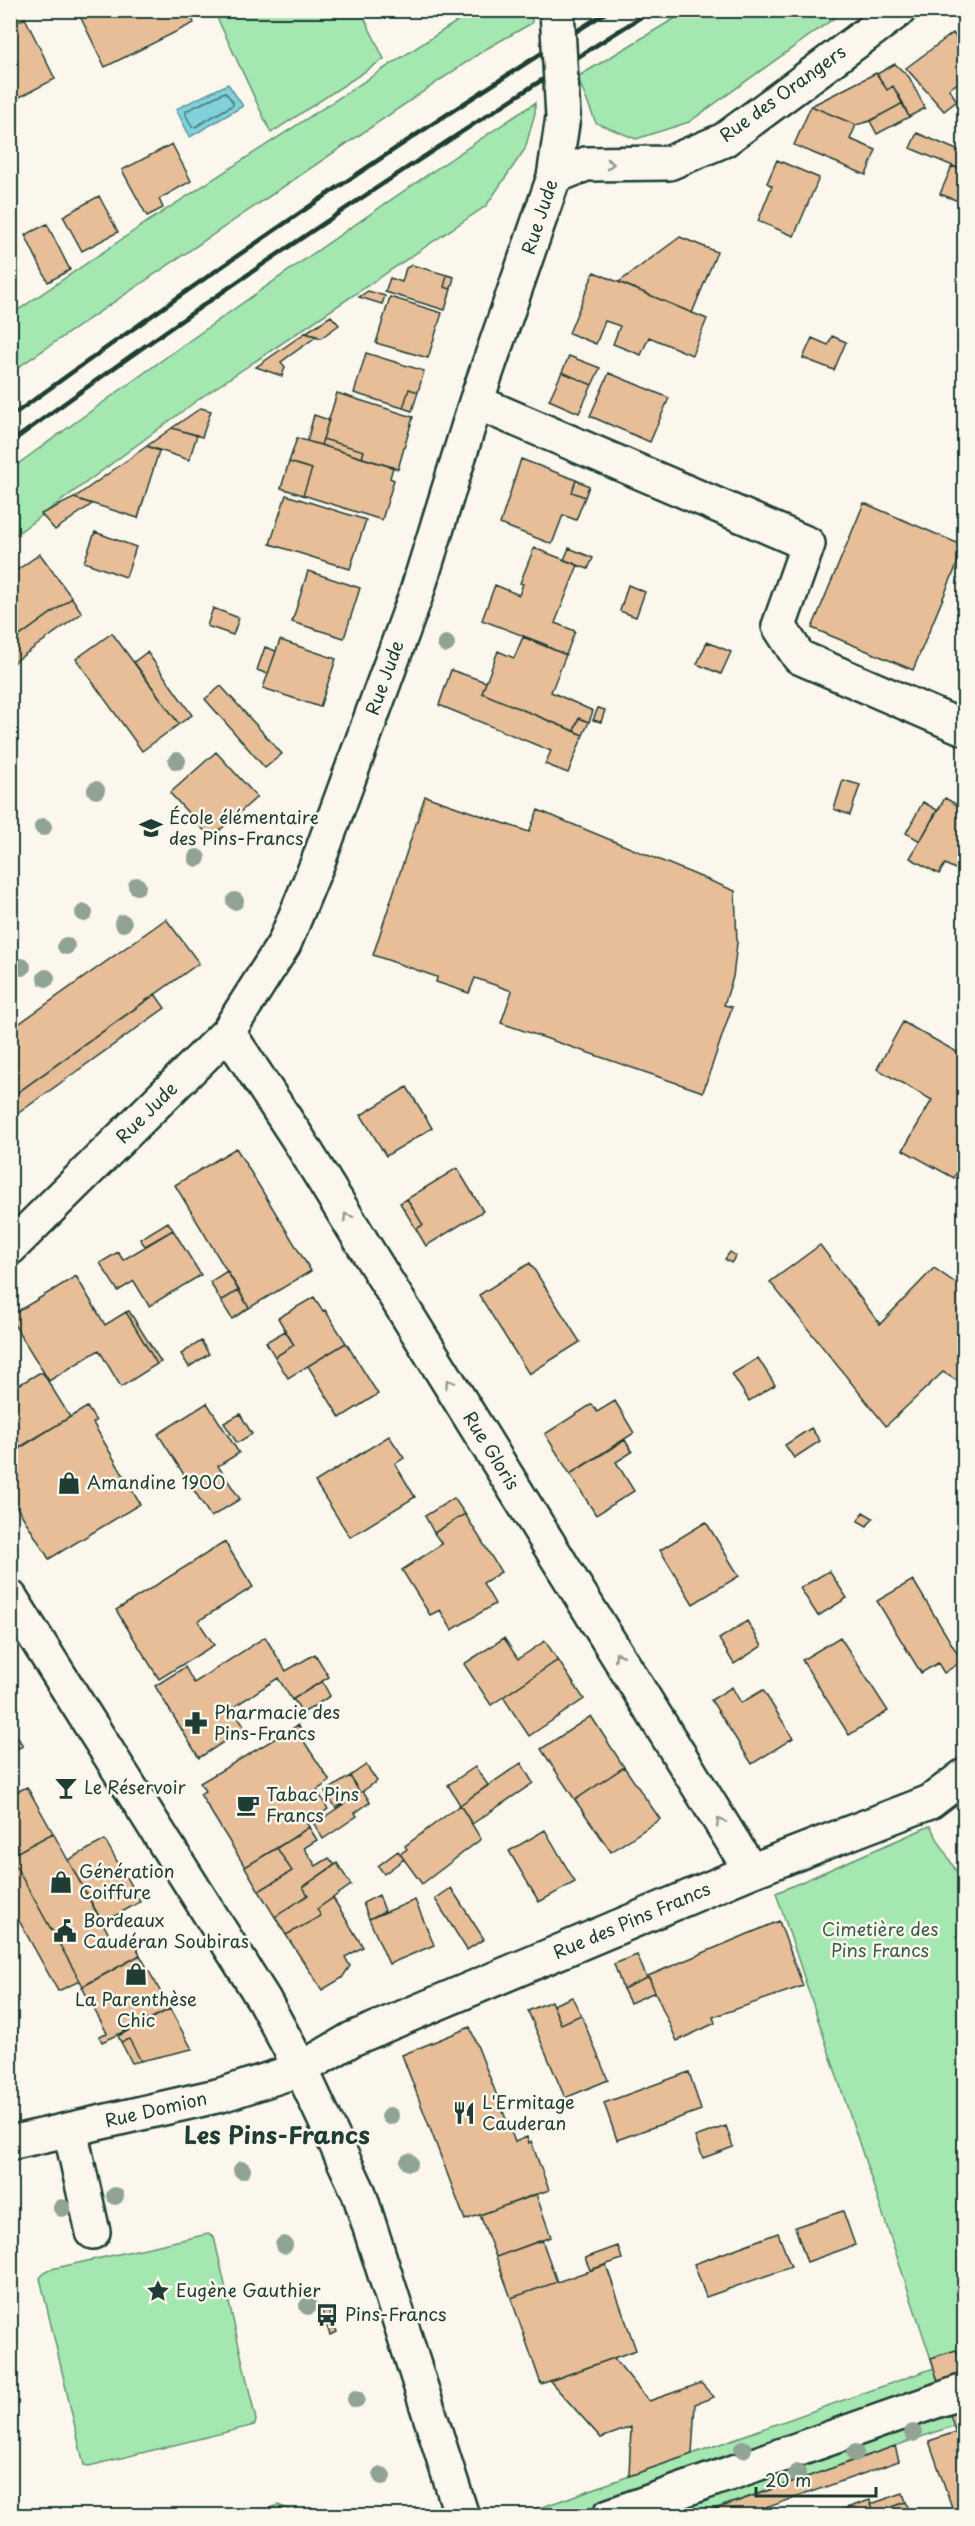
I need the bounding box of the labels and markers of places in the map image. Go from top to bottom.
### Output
place label: École élémentaire des Pins-Francs [169,803,319,851]
school or university icon: École élémentaire des Pins-Francs [138,815,164,841]
place label: Amandine 1900 [87,1468,225,1495]
shop icon: Amandine 1900 [56,1470,82,1496]
place label: Pharmacie des Pins-Francs [214,1698,340,1746]
pharmacy icon: Pharmacie des Pins-Francs [183,1710,209,1736]
place label: Le Réservoir [84,1773,187,1800]
bar icon: Le Réservoir [53,1775,79,1801]
place label: Tabac Pins Francs [266,1780,359,1828]
cafe icon: Tabac Pins Francs [235,1792,261,1818]
place label: Génération Coiffure [79,1857,175,1905]
shop icon: Génération Coiffure [48,1869,74,1895]
place label: Bordeaux Caudéran Soubiras [83,1906,249,1954]
public building icon: Bordeaux Caudéran Soubiras [52,1918,78,1944]
shop icon: La Parenthèse Chic [123,1961,149,1987]
place label: La Parenthèse Chic [75,1985,197,2033]
place label: L'Ermitage Cauderan [482,2088,575,2136]
restaurant icon: L'Ermitage Cauderan [451,2100,477,2126]
place label: Eugène Gauthier [176,2276,321,2303]
place icon: Eugène Gauthier [145,2278,171,2304]
place label: Pins-Francs [345,2300,446,2327]
bus stop icon: Pins-Francs [314,2302,340,2328]

